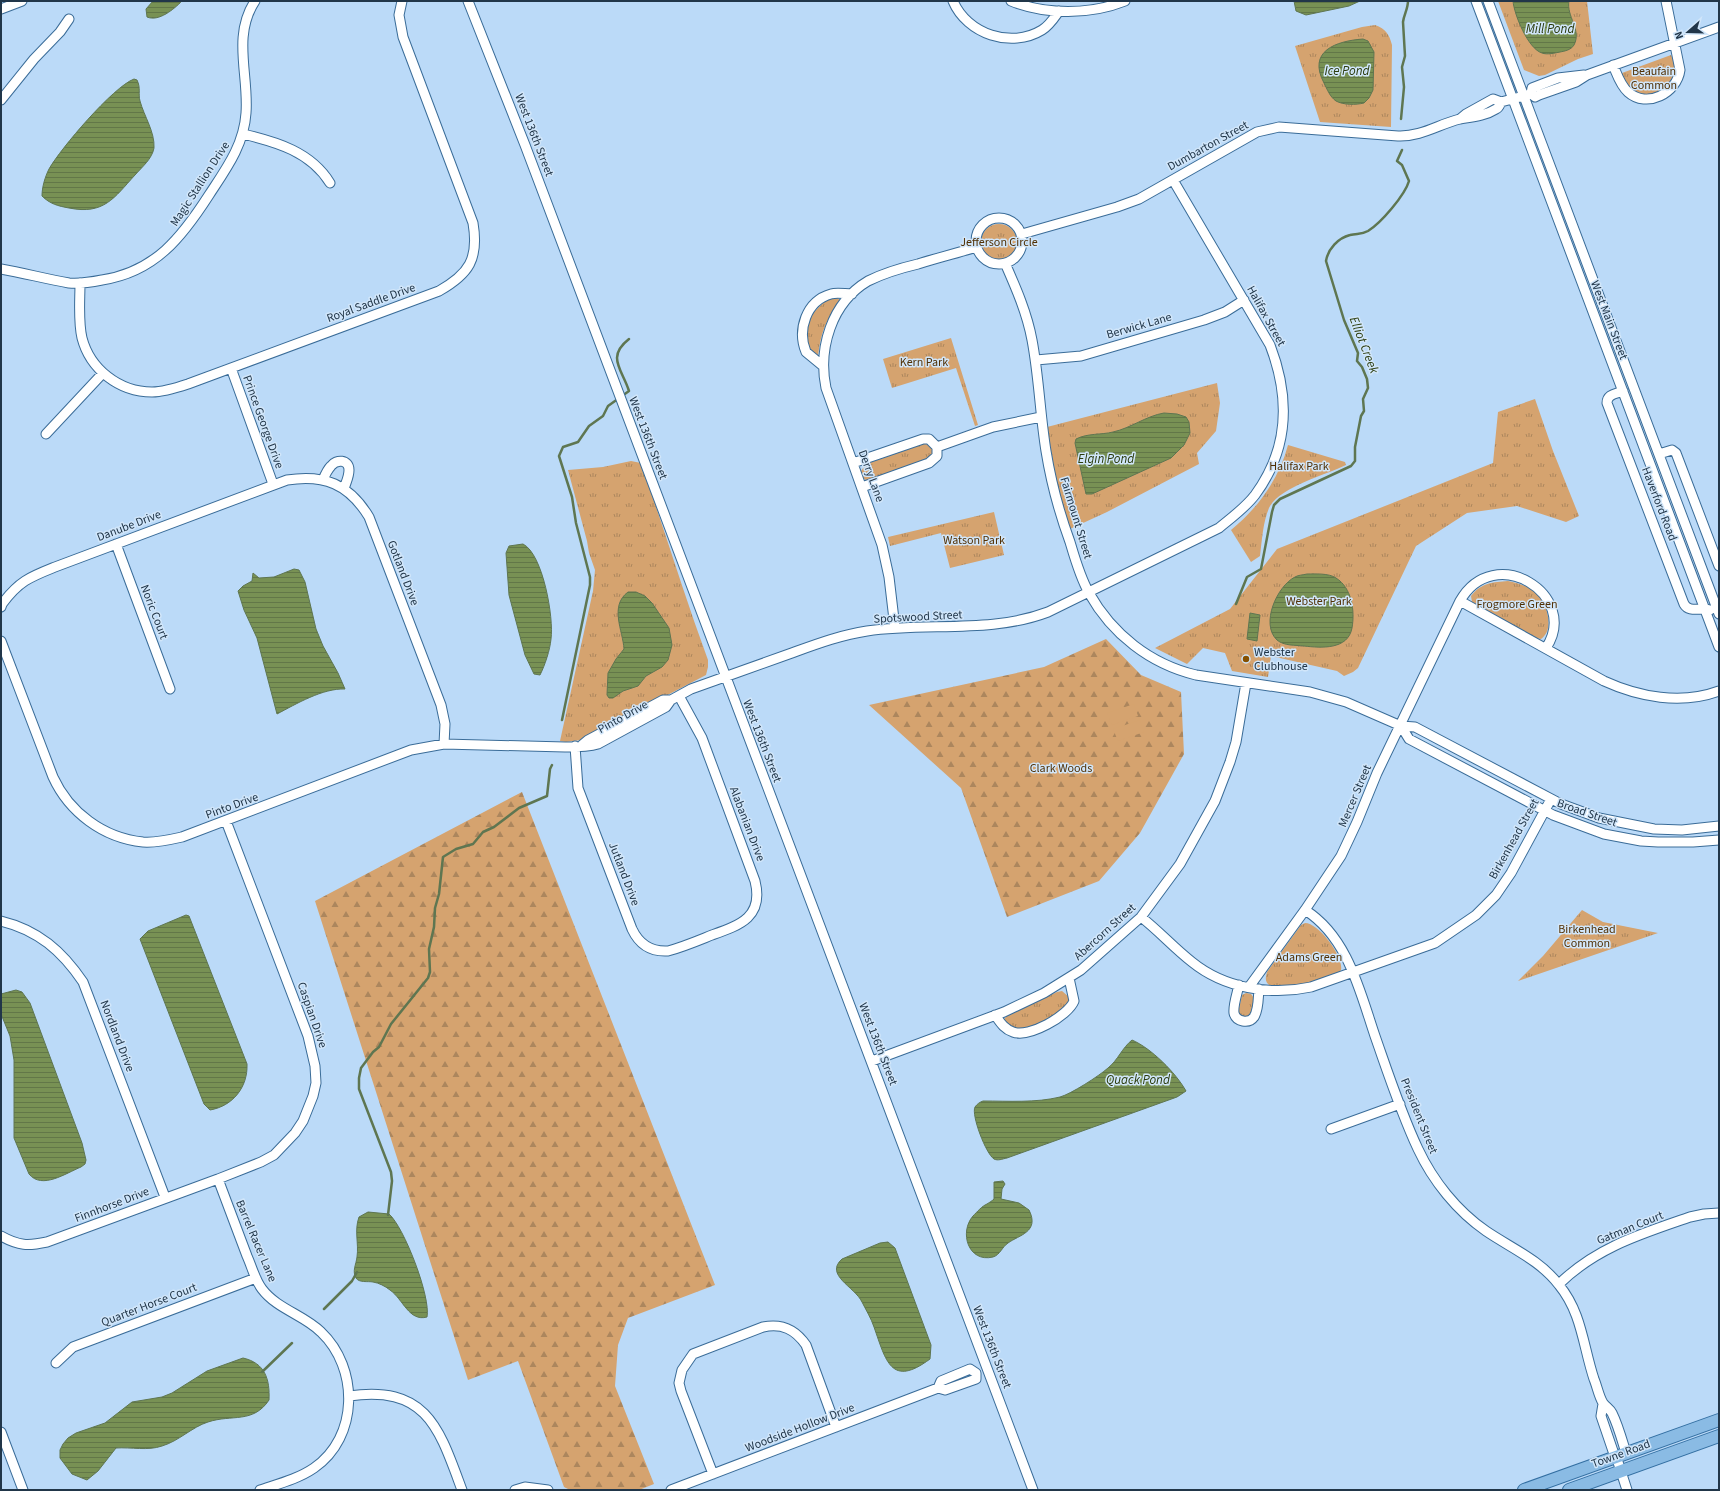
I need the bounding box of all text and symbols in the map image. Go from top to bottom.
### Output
north arrow [1668,12,1708,52]
water label: Mill Pond [1526,20,1575,38]
text: N [1671,29,1687,41]
water label: Ice Pond [1325,62,1371,80]
park label: Beaufain Common [1631,63,1677,94]
street label: West 136th Street [510,91,558,179]
street label: Dumbarton Street [1165,117,1251,175]
street label: Magic Stallion Drive [166,138,234,230]
park label: Jefferson Circle [960,234,1038,251]
street label: West Main Street [1586,278,1632,362]
street label: Royal Saddle Drive [324,279,418,327]
street label: Halifax Street [1242,283,1290,349]
street label: Berwick Lane [1104,309,1174,343]
water label: Elliot Creek [1345,314,1383,377]
park label: Kern Park [900,354,948,371]
street label: Prince George Drive [238,373,288,471]
street label: West 136th Street [624,394,672,482]
street label: Derry Lane [854,448,888,504]
water label: Elgin Pond [1078,450,1135,468]
park label: Halifax Park [1269,458,1329,475]
street label: Haverford Road [1637,464,1681,544]
street label: Fairmount Street [1055,475,1097,561]
street label: Danube Drive [94,506,164,546]
park label: Watson Park [943,532,1005,549]
street label: Gotland Drive [383,538,423,608]
street label: Noric Court [136,582,172,642]
park label: Webster Park [1286,593,1352,610]
park label: Frogmore Green [1476,596,1558,613]
street label: Spotswood Street [873,606,963,628]
place label: Webster Clubhouse [1254,644,1308,675]
marker: Webster Clubhouse [1241,654,1251,664]
street label: Pinto Drive [595,696,651,738]
street label: West 136th Street [738,697,786,785]
park label: Clark Woods [1030,760,1092,777]
street label: Mercer Street [1334,762,1376,830]
street label: Alabanian Drive [725,784,769,864]
street label: Pinto Drive [203,789,261,823]
street label: Broad Street [1555,795,1619,831]
street label: Birkenhead Street [1485,796,1543,882]
street label: Jutland Drive [604,840,644,908]
street label: Abercorn Street [1070,900,1140,964]
park label: Birkenhead Common [1558,921,1616,952]
park label: Adams Green [1276,949,1342,966]
street label: Caspian Drive [293,980,331,1050]
street label: Nordland Drive [95,998,139,1074]
street label: West 136th Street [854,1000,902,1088]
water label: Quack Pond [1106,1071,1171,1089]
street label: President Street [1396,1076,1442,1156]
street label: Finnhorse Drive [72,1183,152,1227]
street label: Barrel Racer Lane [231,1197,281,1285]
street label: Gatman Court [1594,1207,1666,1249]
street label: Quarter Horse Court [99,1279,199,1331]
street label: West 136th Street [968,1303,1016,1391]
street label: Woodside Hollow Drive [743,1399,857,1457]
street label: Towne Road [1589,1436,1653,1472]

